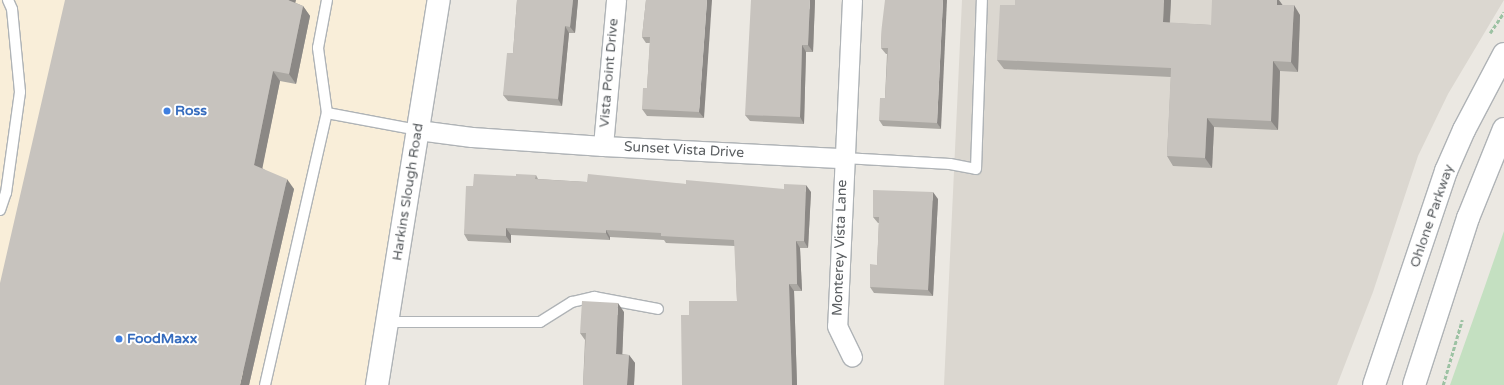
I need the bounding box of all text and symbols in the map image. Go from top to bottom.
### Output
street label: Vista Point Drive [596,18,622,128]
place label: Ross [175,103,207,119]
marker: Ross [162,106,172,116]
street label: Harkins Slough Road [389,122,427,262]
street label: Sunset Vista Drive [624,138,744,162]
street label: Ohlone Parkway [1406,162,1458,270]
street label: Monterey Vista Lane [829,179,851,317]
place label: FoodMaxx [127,331,197,347]
marker: FoodMaxx [114,334,124,344]

